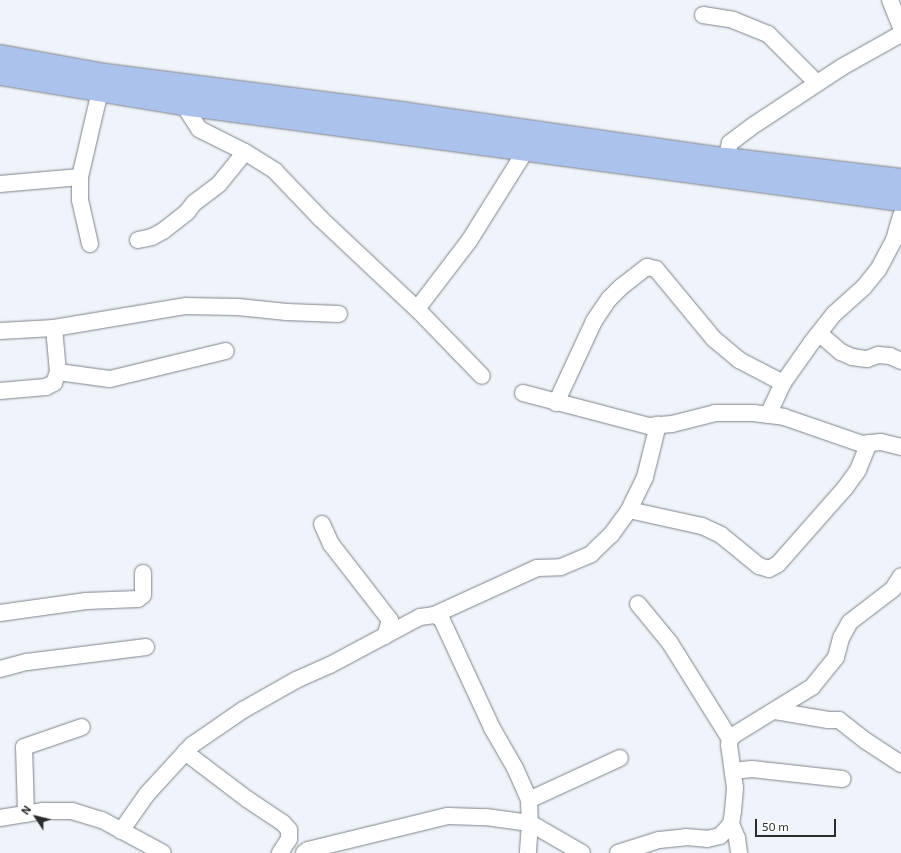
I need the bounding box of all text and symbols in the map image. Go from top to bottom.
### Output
north arrow [16,797,56,837]
text: N [18,803,33,817]
scale bar [757,811,838,837]
text: 50 m [762,819,789,833]

